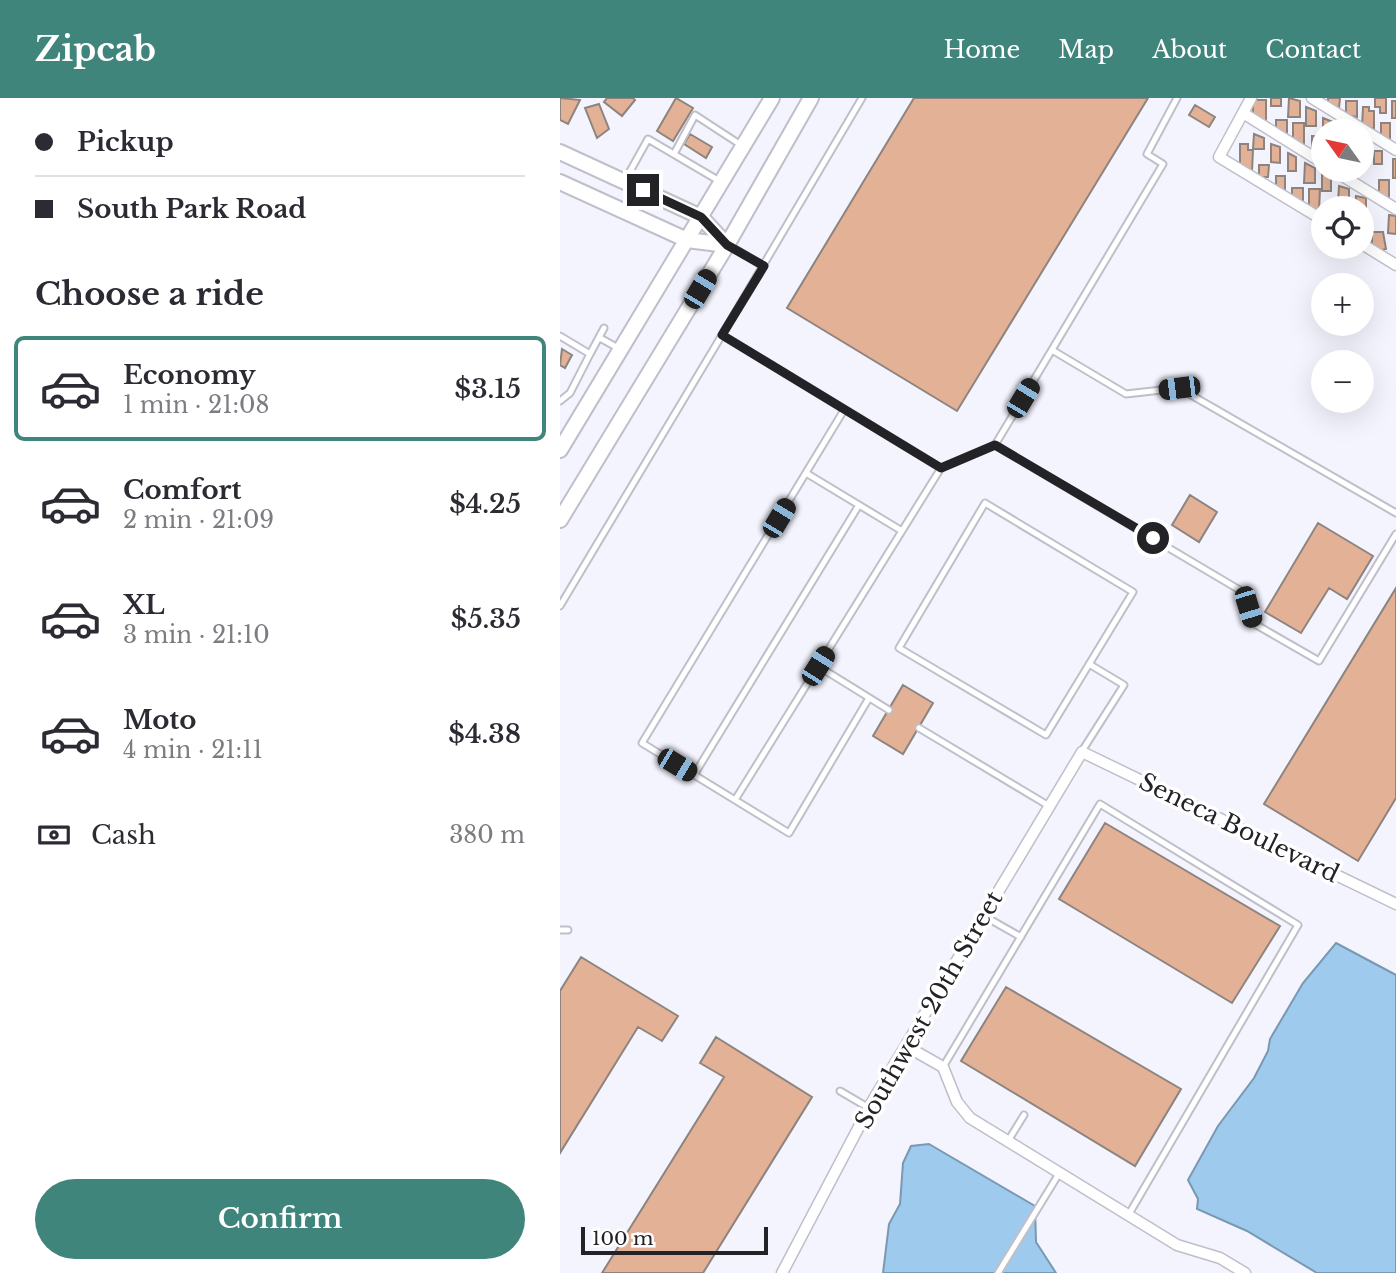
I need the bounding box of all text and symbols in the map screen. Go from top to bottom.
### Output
text: Zipcab [35,29,156,70]
text: Home [944,35,1020,64]
text: Map [1058,35,1114,64]
text: About [1152,35,1227,64]
text: Contact [1265,35,1361,64]
north arrow [1311,119,1374,182]
map controls [1311,119,1374,413]
text: Pickup [77,126,174,158]
route end [627,174,659,206]
text: South Park Road [77,193,306,225]
button: locate [1311,196,1374,259]
car [681,266,720,312]
button: + [1311,273,1374,336]
text: Choose a ride [35,274,264,314]
button: − [1311,350,1374,413]
icon: car [39,357,102,420]
text: Economy [123,359,256,391]
text: $3.15 [455,373,521,405]
car [1004,375,1043,421]
car [1157,375,1202,401]
text: 1 min · 21:08 [123,391,269,419]
icon: car [39,472,102,535]
text: Comfort [123,474,241,506]
text: $4.25 [449,488,521,520]
car [760,495,799,541]
text: 2 min · 21:09 [123,506,274,534]
route start [1137,522,1169,554]
car [1232,584,1265,630]
icon: car [39,587,102,650]
text: XL [123,589,165,621]
text: $5.35 [451,603,521,635]
text: 3 min · 21:10 [123,621,270,649]
car [798,643,839,689]
icon: car [39,702,102,765]
text: Moto [123,704,196,736]
text: $4.38 [448,718,521,750]
text: 4 min · 21:11 [123,736,263,764]
car [654,745,701,785]
street label: Seneca Boulevard [1135,767,1344,889]
icon: cash [35,816,73,854]
text: Cash [91,819,156,851]
text: 380 m [449,821,525,849]
street label: Southwest 20th Street [849,886,1009,1134]
button: Confirm [35,1179,525,1259]
scale bar [581,1224,768,1256]
text: 100 m [592,1227,653,1250]

